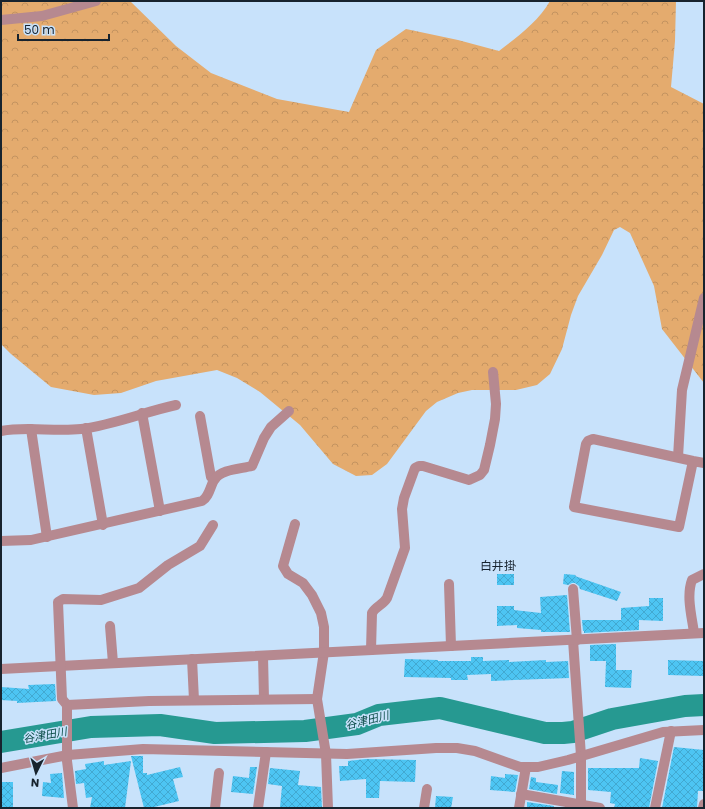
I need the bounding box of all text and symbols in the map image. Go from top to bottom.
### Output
scale bar [18,16,109,42]
text: 50 m [24,21,55,38]
district label: 白井掛 [480,557,516,574]
water label: 谷津田川 [344,707,391,733]
water label: 谷津田川 [22,723,69,747]
north arrow [16,753,56,793]
text: N [30,775,40,791]

